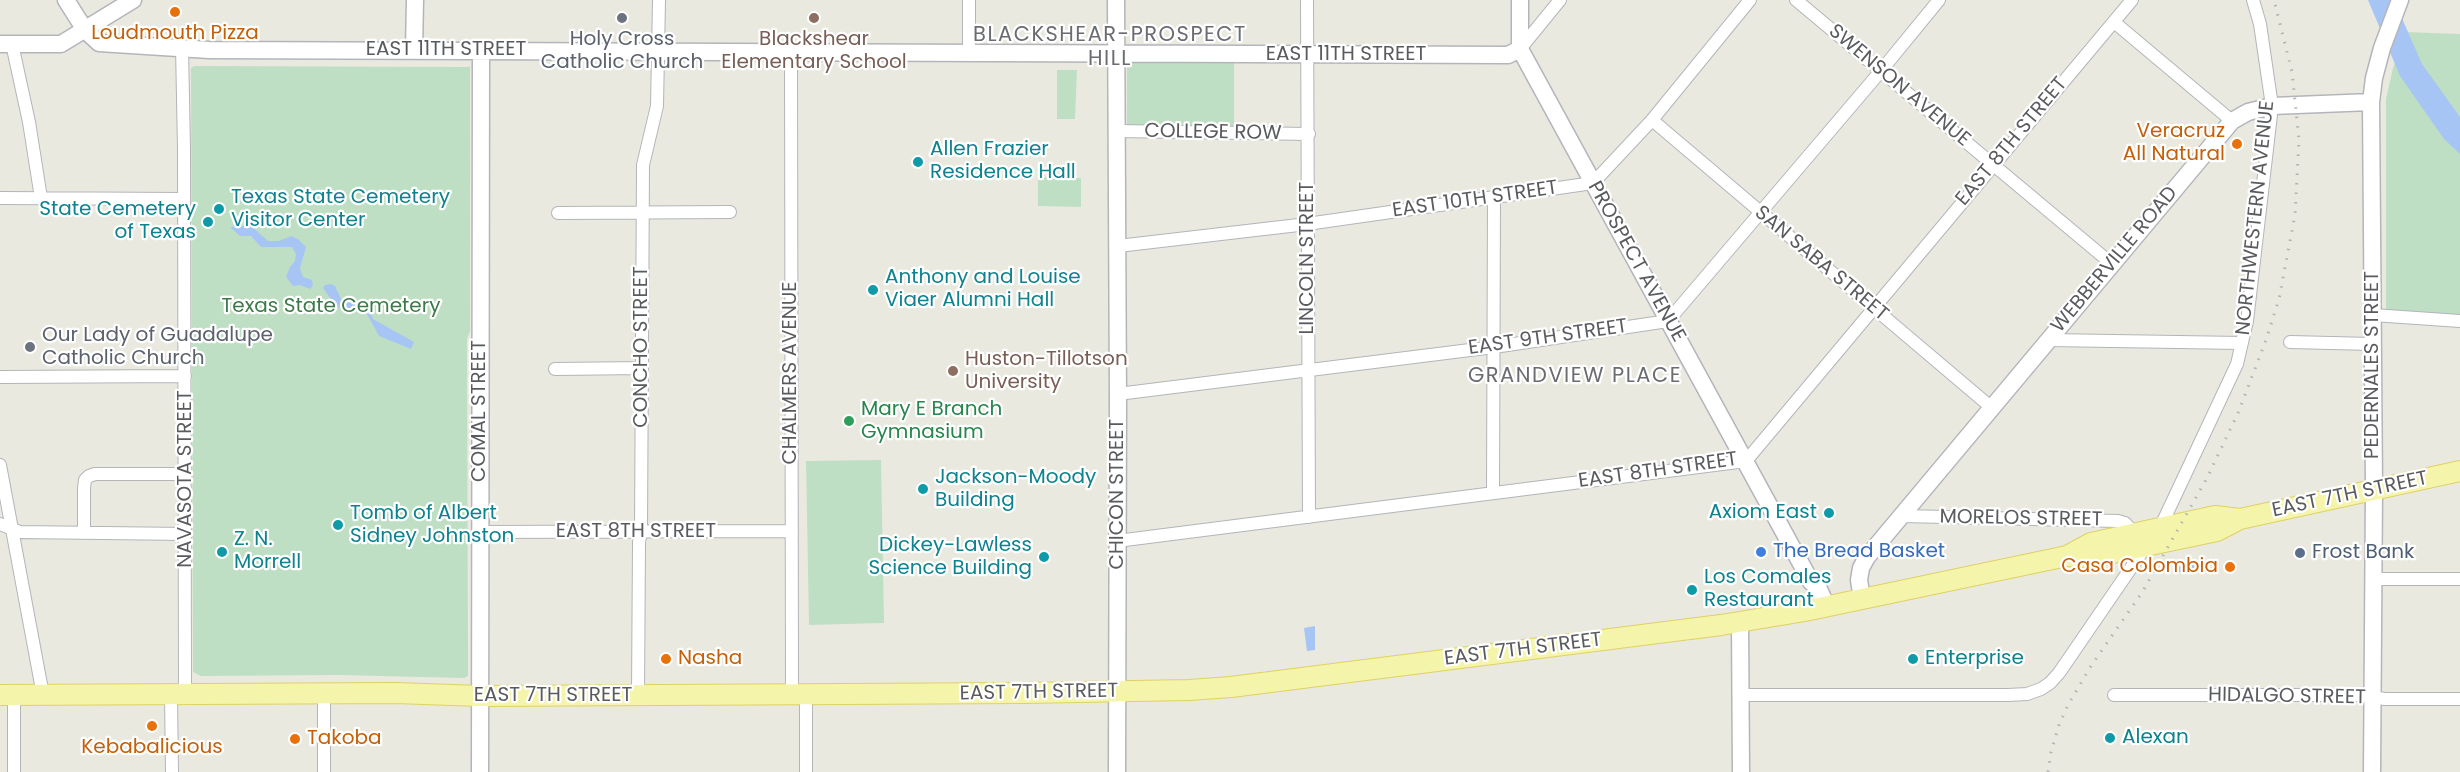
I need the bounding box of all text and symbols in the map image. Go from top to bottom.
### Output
marker: Loudmouth Pizza [168,5,182,19]
marker: Holy Cross Catholic Church [615,11,629,25]
marker: Blackshear Elementary School [807,11,821,25]
street label: SWENSON AVENUE [1823,20,1975,152]
place label: Loudmouth Pizza [91,22,259,46]
district label: BLACKSHEAR-PROSPECT HILL [973,23,1247,73]
place label: Holy Cross Catholic Church [541,28,703,75]
place label: Blackshear Elementary School [721,28,907,75]
street label: EAST 11TH STREET [366,38,526,62]
street label: EAST 11TH STREET [1266,43,1426,67]
street label: EAST 8TH STREET [1951,73,2073,211]
street label: NORTHWESTERN AVENUE [2232,99,2280,337]
street label: COLLEGE ROW [1144,120,1282,146]
place label: Veracruz All Natural [2123,120,2225,167]
marker: Veracruz All Natural [2230,137,2244,151]
place label: Allen Frazier Residence Hall [930,138,1076,185]
marker: Allen Frazier Residence Hall [911,155,925,169]
street label: EAST 10TH STREET [1391,177,1559,223]
street label: PROSPECT AVENUE [1582,178,1690,346]
street label: LINCOLN STREET [1296,182,1320,334]
street label: WEBBERVILLE ROAD [2047,182,2183,338]
place label: Texas State Cemetery Visitor Center [231,186,450,233]
place label: State Cemetery of Texas [39,198,196,245]
street label: SAN SABA STREET [1749,201,1893,327]
marker: Texas State Cemetery Visitor Center [212,202,226,216]
marker: State Cemetery of Texas [201,215,215,229]
street label: CONCHO STREET [630,266,654,428]
place label: Anthony and Louise Viaer Alumni Hall [885,266,1081,313]
street label: PEDERNALES STREET [2361,271,2385,459]
street label: CHALMERS AVENUE [779,281,803,465]
marker: Anthony and Louise Viaer Alumni Hall [866,283,880,297]
park label: Texas State Cemetery [222,295,440,319]
street label: EAST 9TH STREET [1467,315,1629,361]
place label: Our Lady of Guadalupe Catholic Church [42,324,273,371]
marker: Our Lady of Guadalupe Catholic Church [23,340,37,354]
street label: COMAL STREET [468,340,492,482]
place label: Huston-Tillotson University [965,348,1128,395]
marker: Huston-Tillotson University [946,364,960,378]
district label: GRANDVIEW PLACE [1468,364,1682,390]
street label: NAVASOTA STREET [174,390,198,568]
place label: Mary E Branch Gymnasium [861,398,1002,445]
marker: Mary E Branch Gymnasium [842,414,856,428]
street label: CHICON STREET [1106,419,1130,569]
street label: EAST 8TH STREET [1577,448,1739,494]
place label: Jackson-Moody Building [935,466,1096,513]
street label: EAST 7TH STREET [2270,467,2430,523]
marker: Jackson-Moody Building [916,482,930,496]
place label: Axiom East [1709,501,1817,525]
place label: Tomb of Albert Sidney Johnston [350,502,514,549]
marker: Axiom East [1822,506,1836,520]
street label: MORELOS STREET [1939,506,2103,532]
marker: Tomb of Albert Sidney Johnston [331,518,345,532]
street label: EAST 8TH STREET [556,520,716,544]
place label: Z. N. Morrell [234,528,301,575]
place label: Dickey-Lawless Science Building [868,534,1032,581]
place label: The Bread Basket [1773,540,1945,564]
place label: Frost Bank [2312,541,2414,565]
marker: Z. N. Morrell [215,545,229,559]
marker: The Bread Basket [1754,545,1768,559]
marker: Frost Bank [2293,546,2307,560]
marker: Dickey-Lawless Science Building [1037,550,1051,564]
place label: Casa Colombia [2061,555,2218,579]
marker: Casa Colombia [2223,560,2237,574]
place label: Los Comales Restaurant [1704,566,1831,613]
marker: Los Comales Restaurant [1685,583,1699,597]
street label: EAST 7TH STREET [1443,628,1603,672]
place label: Nasha [678,647,742,671]
place label: Enterprise [1925,647,2024,671]
marker: Nasha [659,652,673,666]
marker: Enterprise [1906,652,1920,666]
street label: EAST 7TH STREET [959,680,1119,706]
street label: EAST 7TH STREET [474,684,632,708]
street label: HIDALGO STREET [2208,684,2366,710]
marker: Kebabalicious [145,719,159,733]
place label: Alexan [2122,726,2189,750]
place label: Takoba [307,727,381,751]
marker: Alexan [2103,731,2117,745]
marker: Takoba [288,732,302,746]
place label: Kebabalicious [81,736,223,760]

